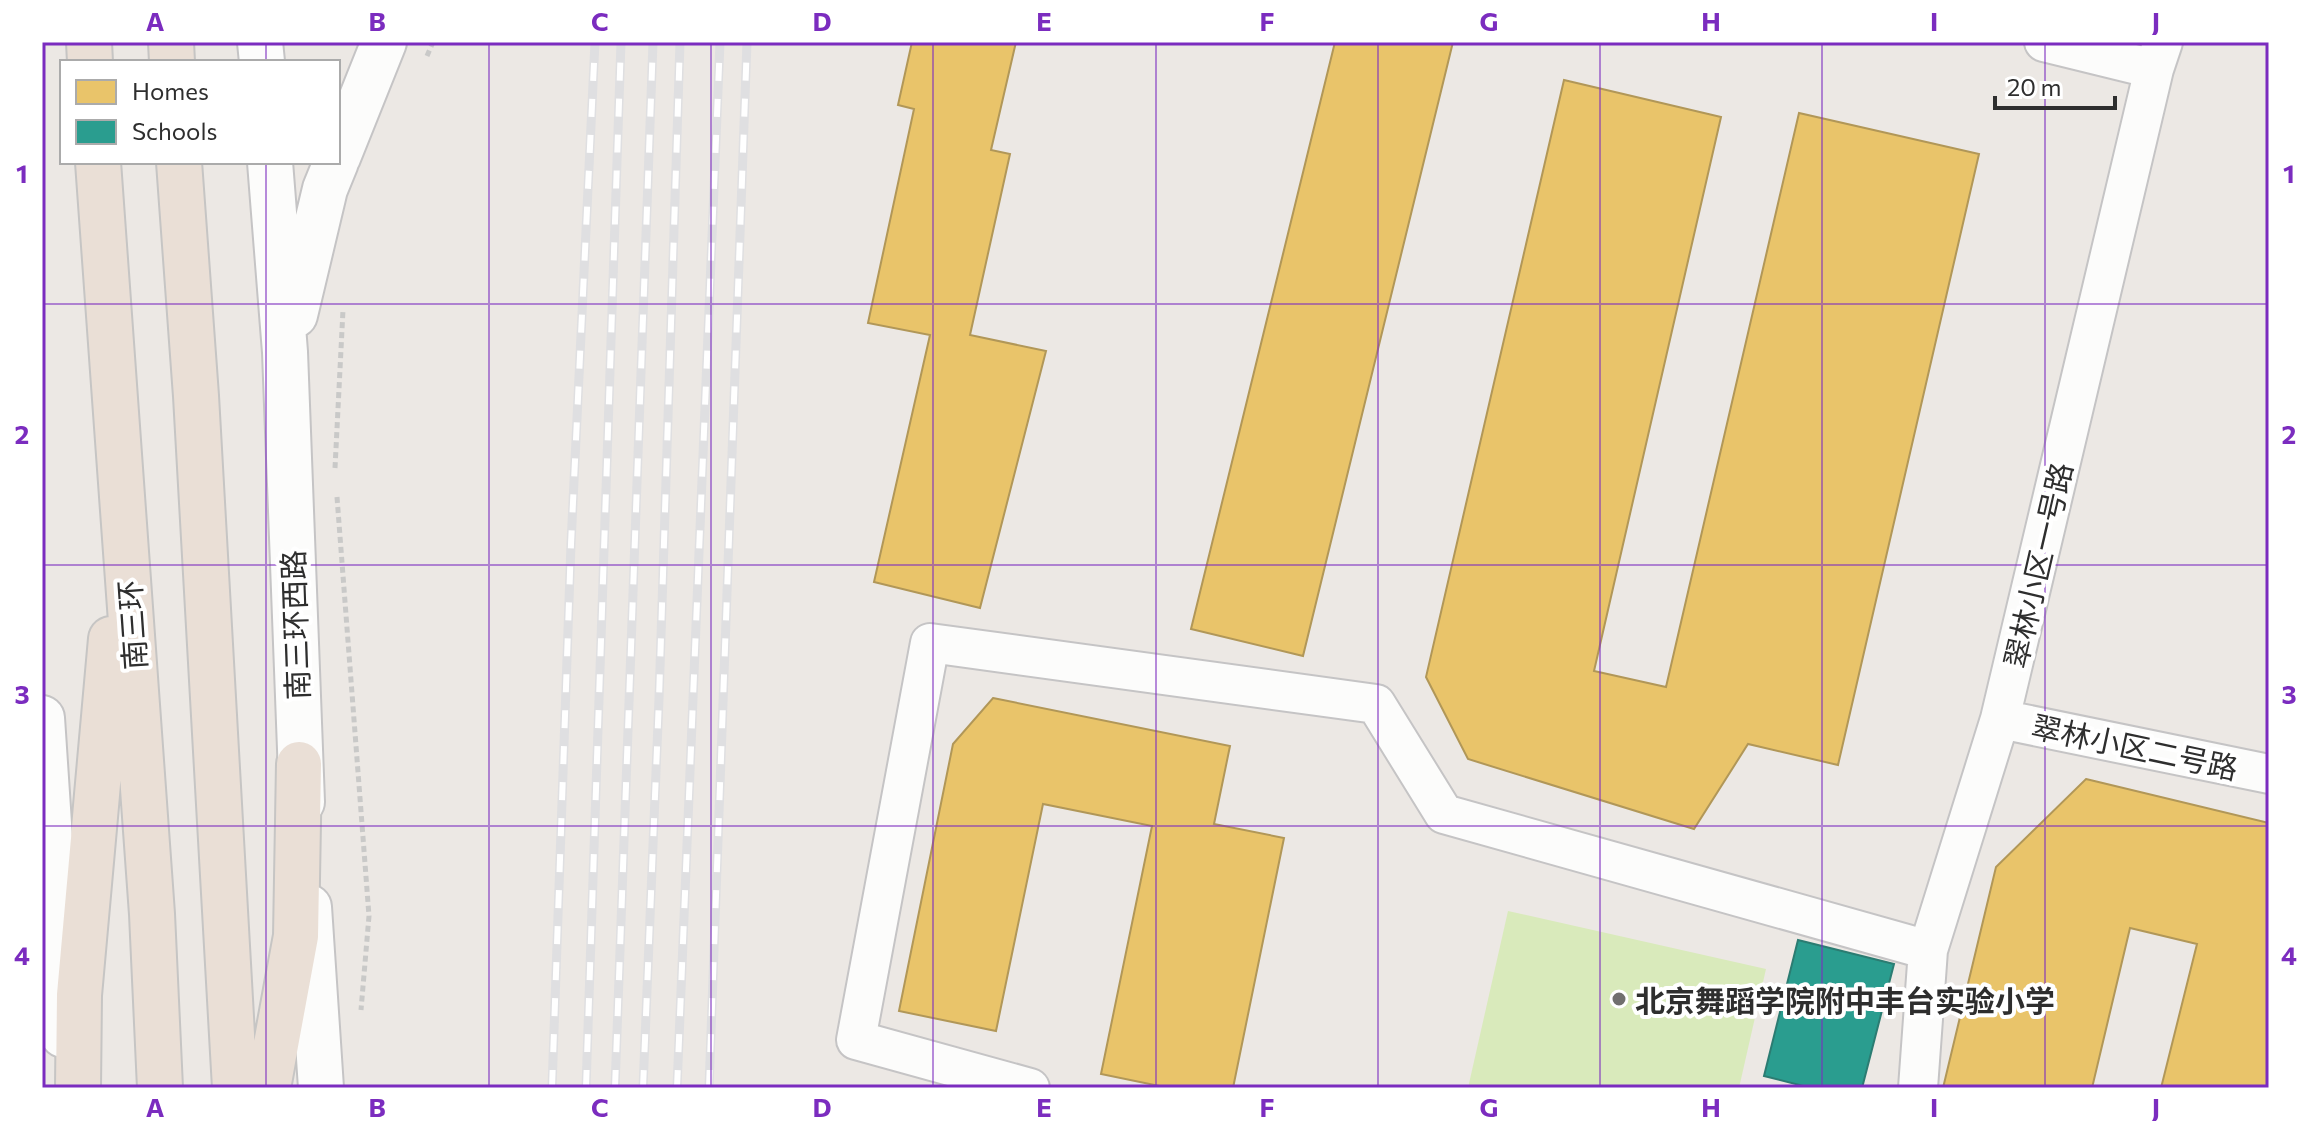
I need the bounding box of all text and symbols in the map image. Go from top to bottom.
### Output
text: A [146,5,165,36]
text: B [368,5,386,36]
text: C [591,5,609,36]
text: D [812,5,832,36]
text: E [1036,5,1052,36]
text: F [1259,5,1275,36]
text: G [1480,5,1498,36]
text: H [1701,5,1721,36]
text: I [1930,5,1938,36]
text: J [2152,5,2160,36]
legend [60,60,340,164]
scale bar [1995,60,2115,110]
text: 20 m [2007,72,2061,101]
text: Homes [132,76,209,105]
text: Schools [132,116,217,145]
text: 1 [16,157,28,188]
text: 1 [2283,157,2295,188]
text: 2 [15,418,29,449]
text: 2 [2282,418,2296,449]
street label: 翠林小区一号路 [1995,459,2079,671]
street label: 南三环西路 [273,549,315,701]
street label: 南三环 [109,579,153,671]
text: 3 [14,678,30,709]
text: 3 [2281,678,2297,709]
street label: 翠林小区二号路 [2028,706,2242,786]
text: 4 [14,939,30,970]
text: 4 [2281,939,2297,970]
place label: 北京舞蹈学院附中丰台实验小学 [1635,981,2055,1018]
marker: 北京舞蹈学院附中丰台实验小学 [1610,990,1628,1008]
text: A [146,1091,165,1122]
text: B [368,1091,386,1122]
text: C [591,1091,609,1122]
text: D [812,1091,832,1122]
text: E [1036,1091,1052,1122]
text: F [1259,1091,1275,1122]
text: G [1480,1091,1498,1122]
text: H [1701,1091,1721,1122]
text: I [1930,1091,1938,1122]
text: J [2152,1091,2160,1122]

